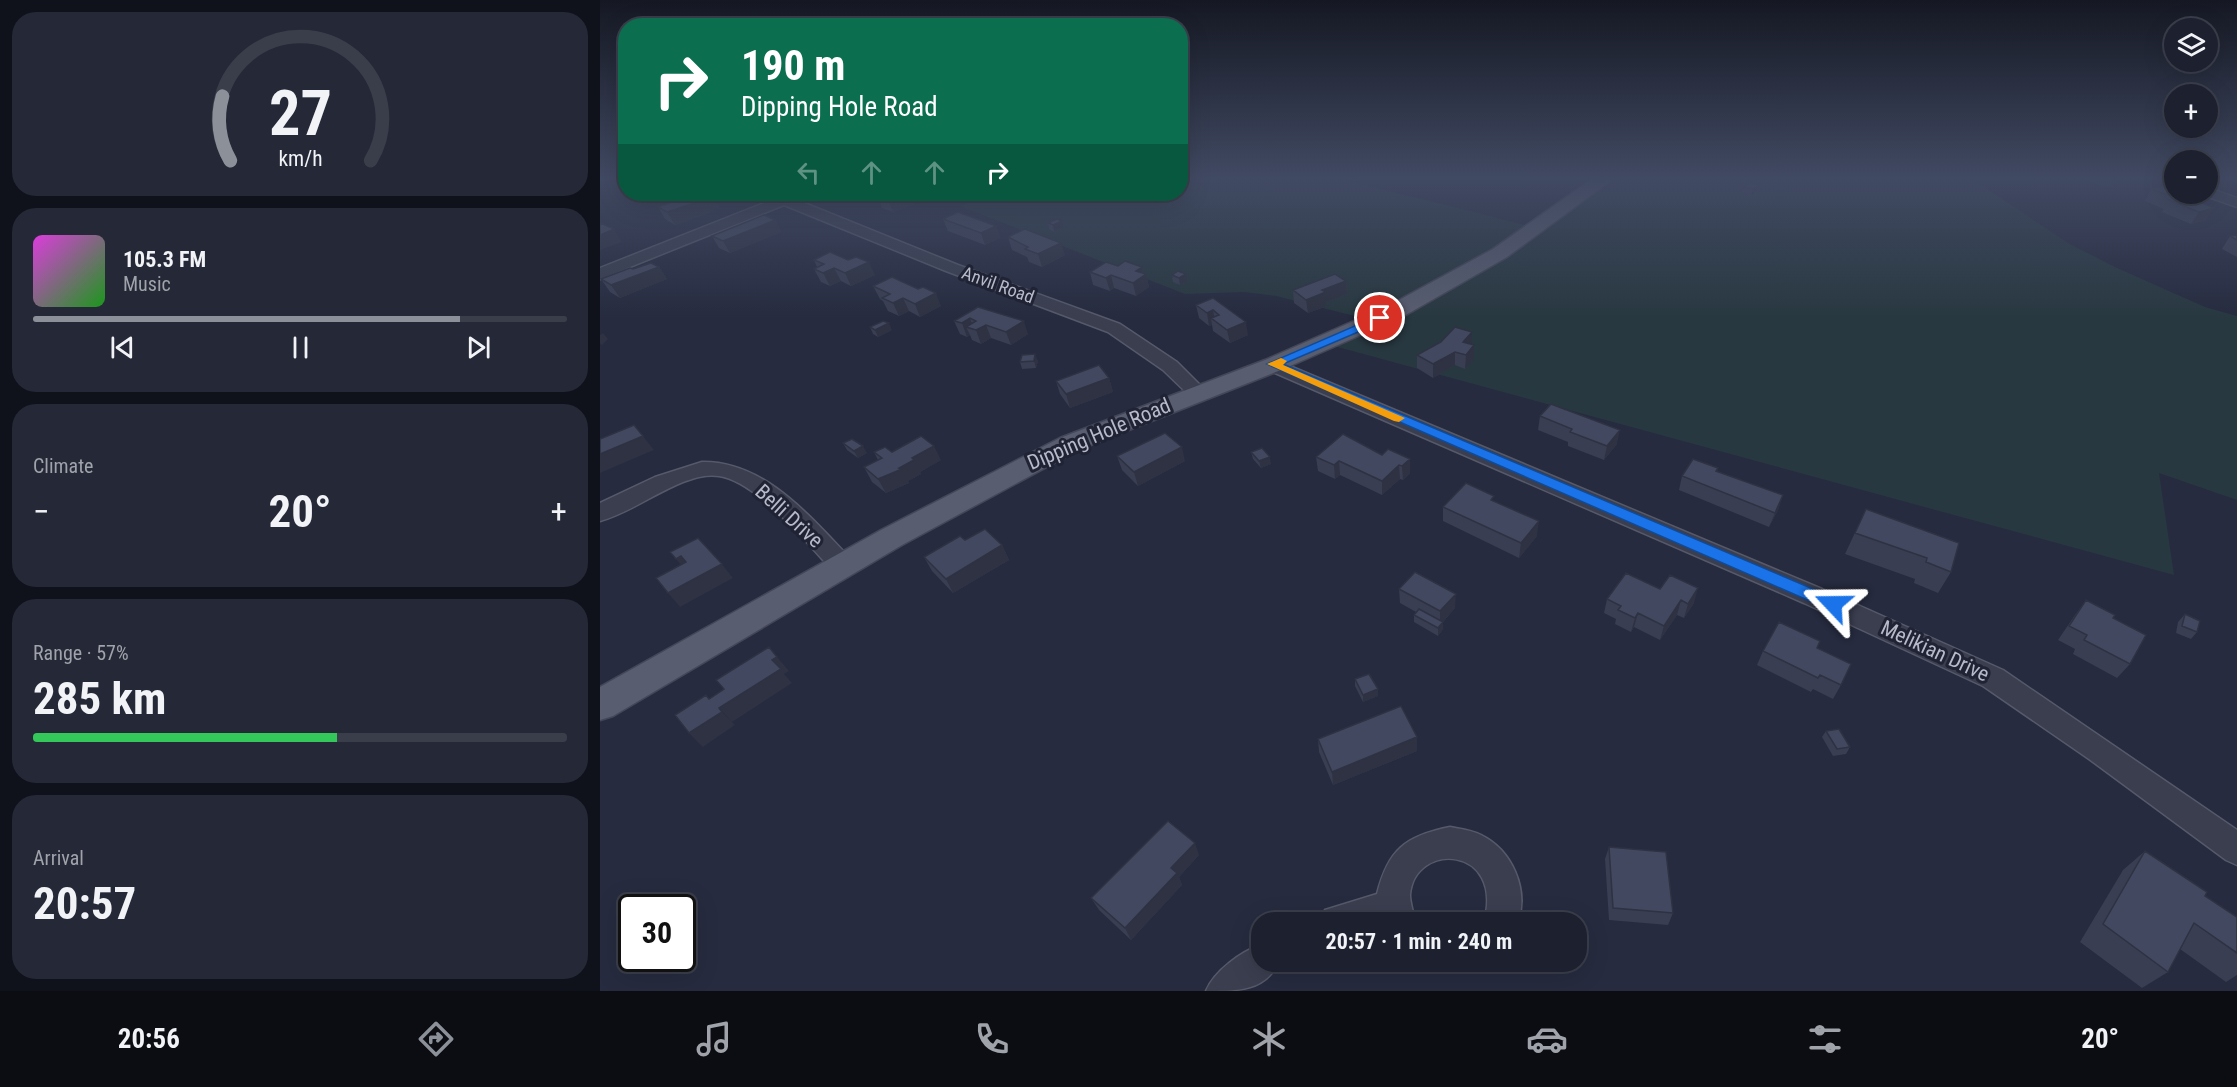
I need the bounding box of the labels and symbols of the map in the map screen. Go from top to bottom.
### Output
street label: Anvil Road [959,262,1037,307]
pin [1354,292,1405,343]
street label: Dipping Hole Road [1024,393,1174,475]
street label: Belli Drive [750,479,828,553]
position arrow [1801,572,1865,636]
street label: Melikian Drive [1877,615,1993,687]
speed limit sign: 30 [618,894,696,972]

